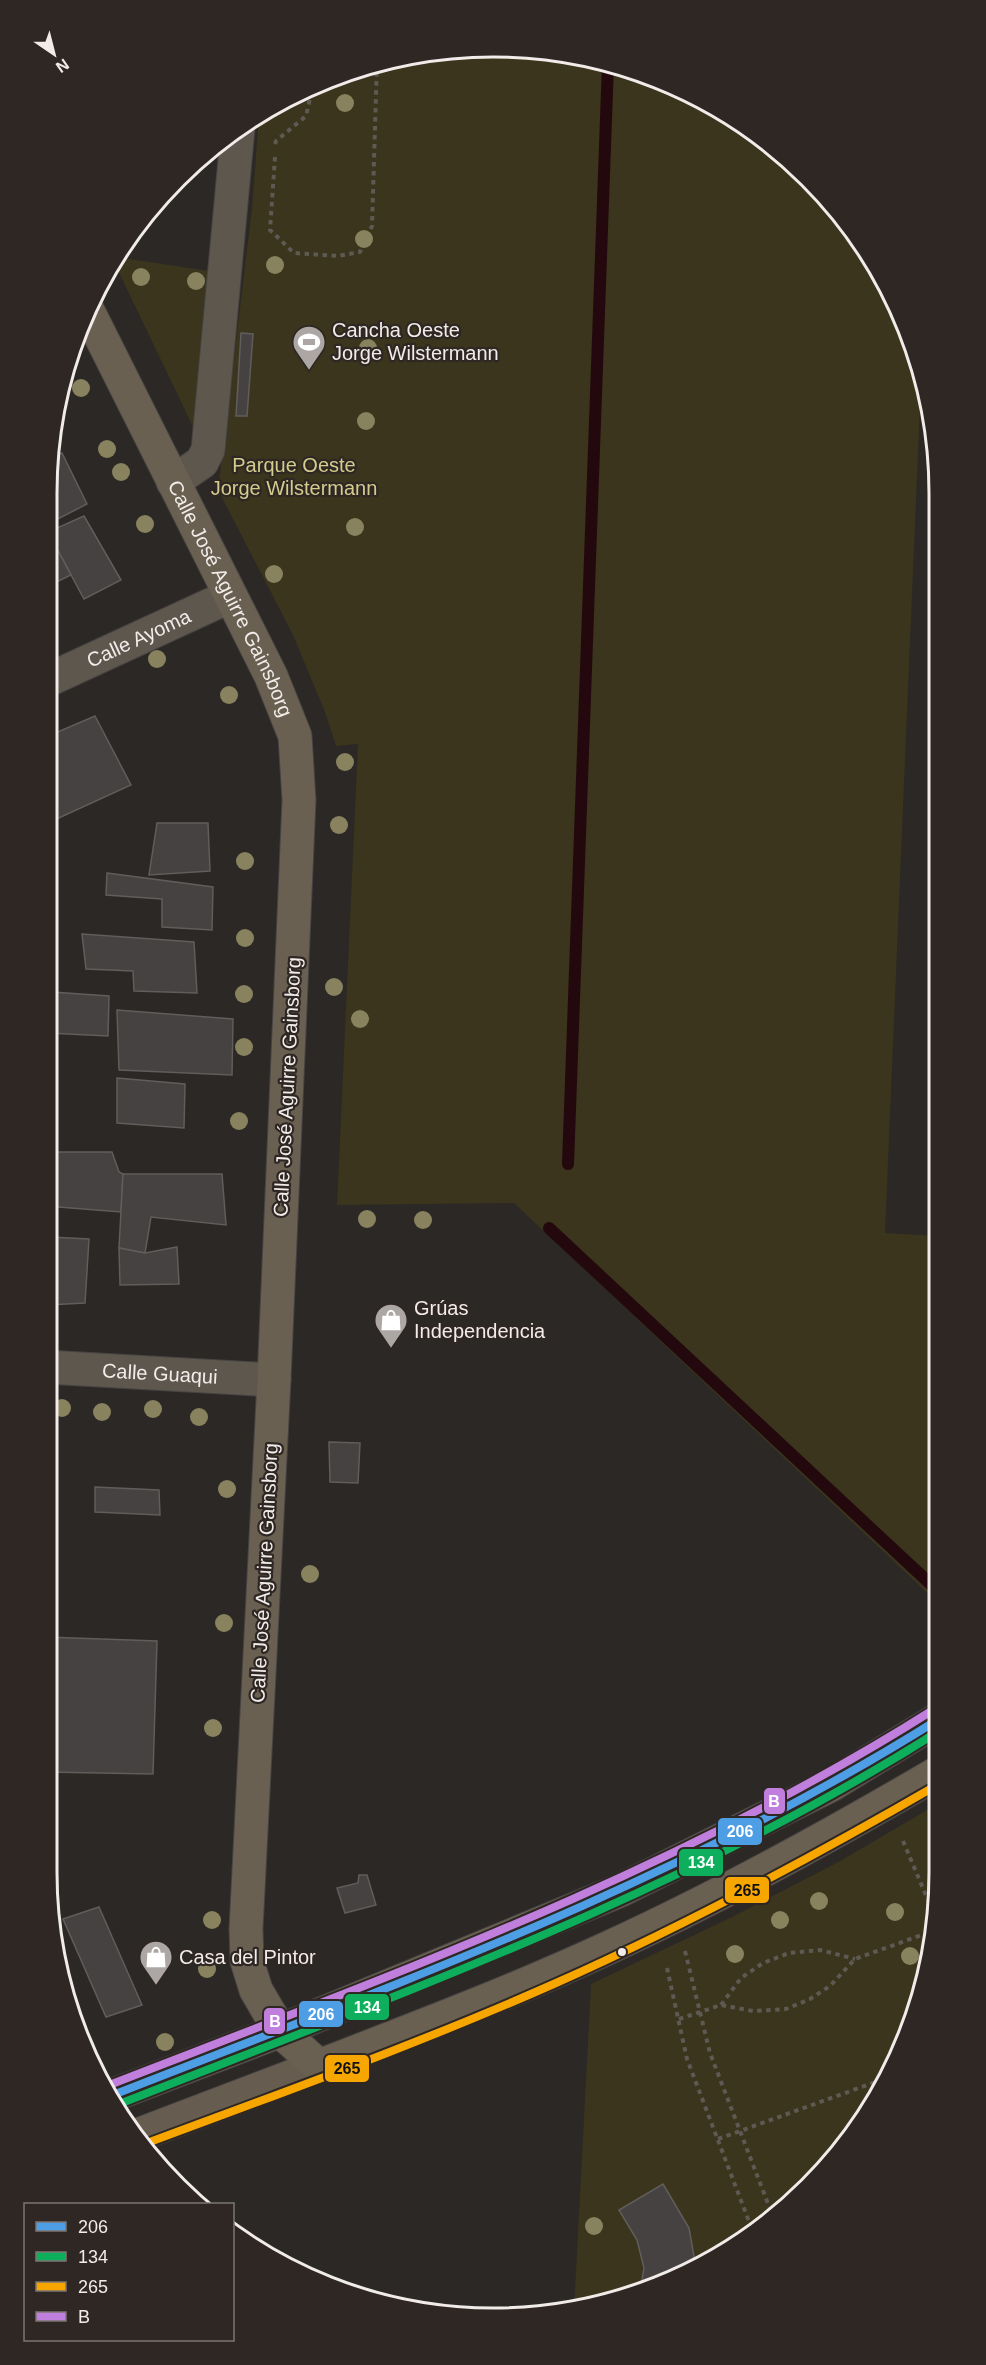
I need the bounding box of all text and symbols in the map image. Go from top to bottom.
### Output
north arrow [24,24,84,84]
text: N [53,56,72,76]
place label: Cancha Oeste Jorge Wilstermann [332,319,499,364]
sports icon: Cancha Oeste Jorge Wilstermann [291,324,327,371]
park label: Parque Oeste Jorge Wilstermann [211,454,377,499]
street label: Calle José Aguirre Gainsborg [164,477,297,720]
street label: Calle Ayoma [83,604,195,672]
street label: Calle José Aguirre Gainsborg [269,957,305,1217]
place label: Grúas Independencia [414,1297,546,1342]
shop icon: Grúas Independencia [373,1302,409,1349]
street label: Calle Guaqui [101,1359,218,1388]
street label: Calle José Aguirre Gainsborg [246,1443,282,1703]
line badge: B [763,1787,786,1815]
text: B [768,1793,780,1810]
line badge: 206 [717,1817,763,1846]
text: 206 [727,1823,753,1840]
line badge: 134 [678,1848,724,1877]
text: 134 [688,1854,714,1871]
line badge: 265 [724,1876,770,1904]
text: 265 [734,1882,760,1899]
shop icon: Casa del Pintor [138,1939,174,1986]
place label: Casa del Pintor [179,1946,316,1968]
unlabelled marker [616,1946,628,1958]
line badge: 134 [344,1993,390,2021]
text: 134 [354,1999,380,2016]
line badge: 206 [298,2000,344,2028]
text: 206 [308,2006,334,2023]
line badge: B [263,2007,286,2035]
text: B [269,2013,281,2030]
line badge: 265 [324,2054,370,2083]
text: 265 [334,2060,360,2077]
legend [24,2203,234,2341]
text: 206 [78,2217,108,2237]
text: 134 [78,2247,108,2267]
text: 265 [78,2277,108,2297]
text: B [78,2307,90,2327]

